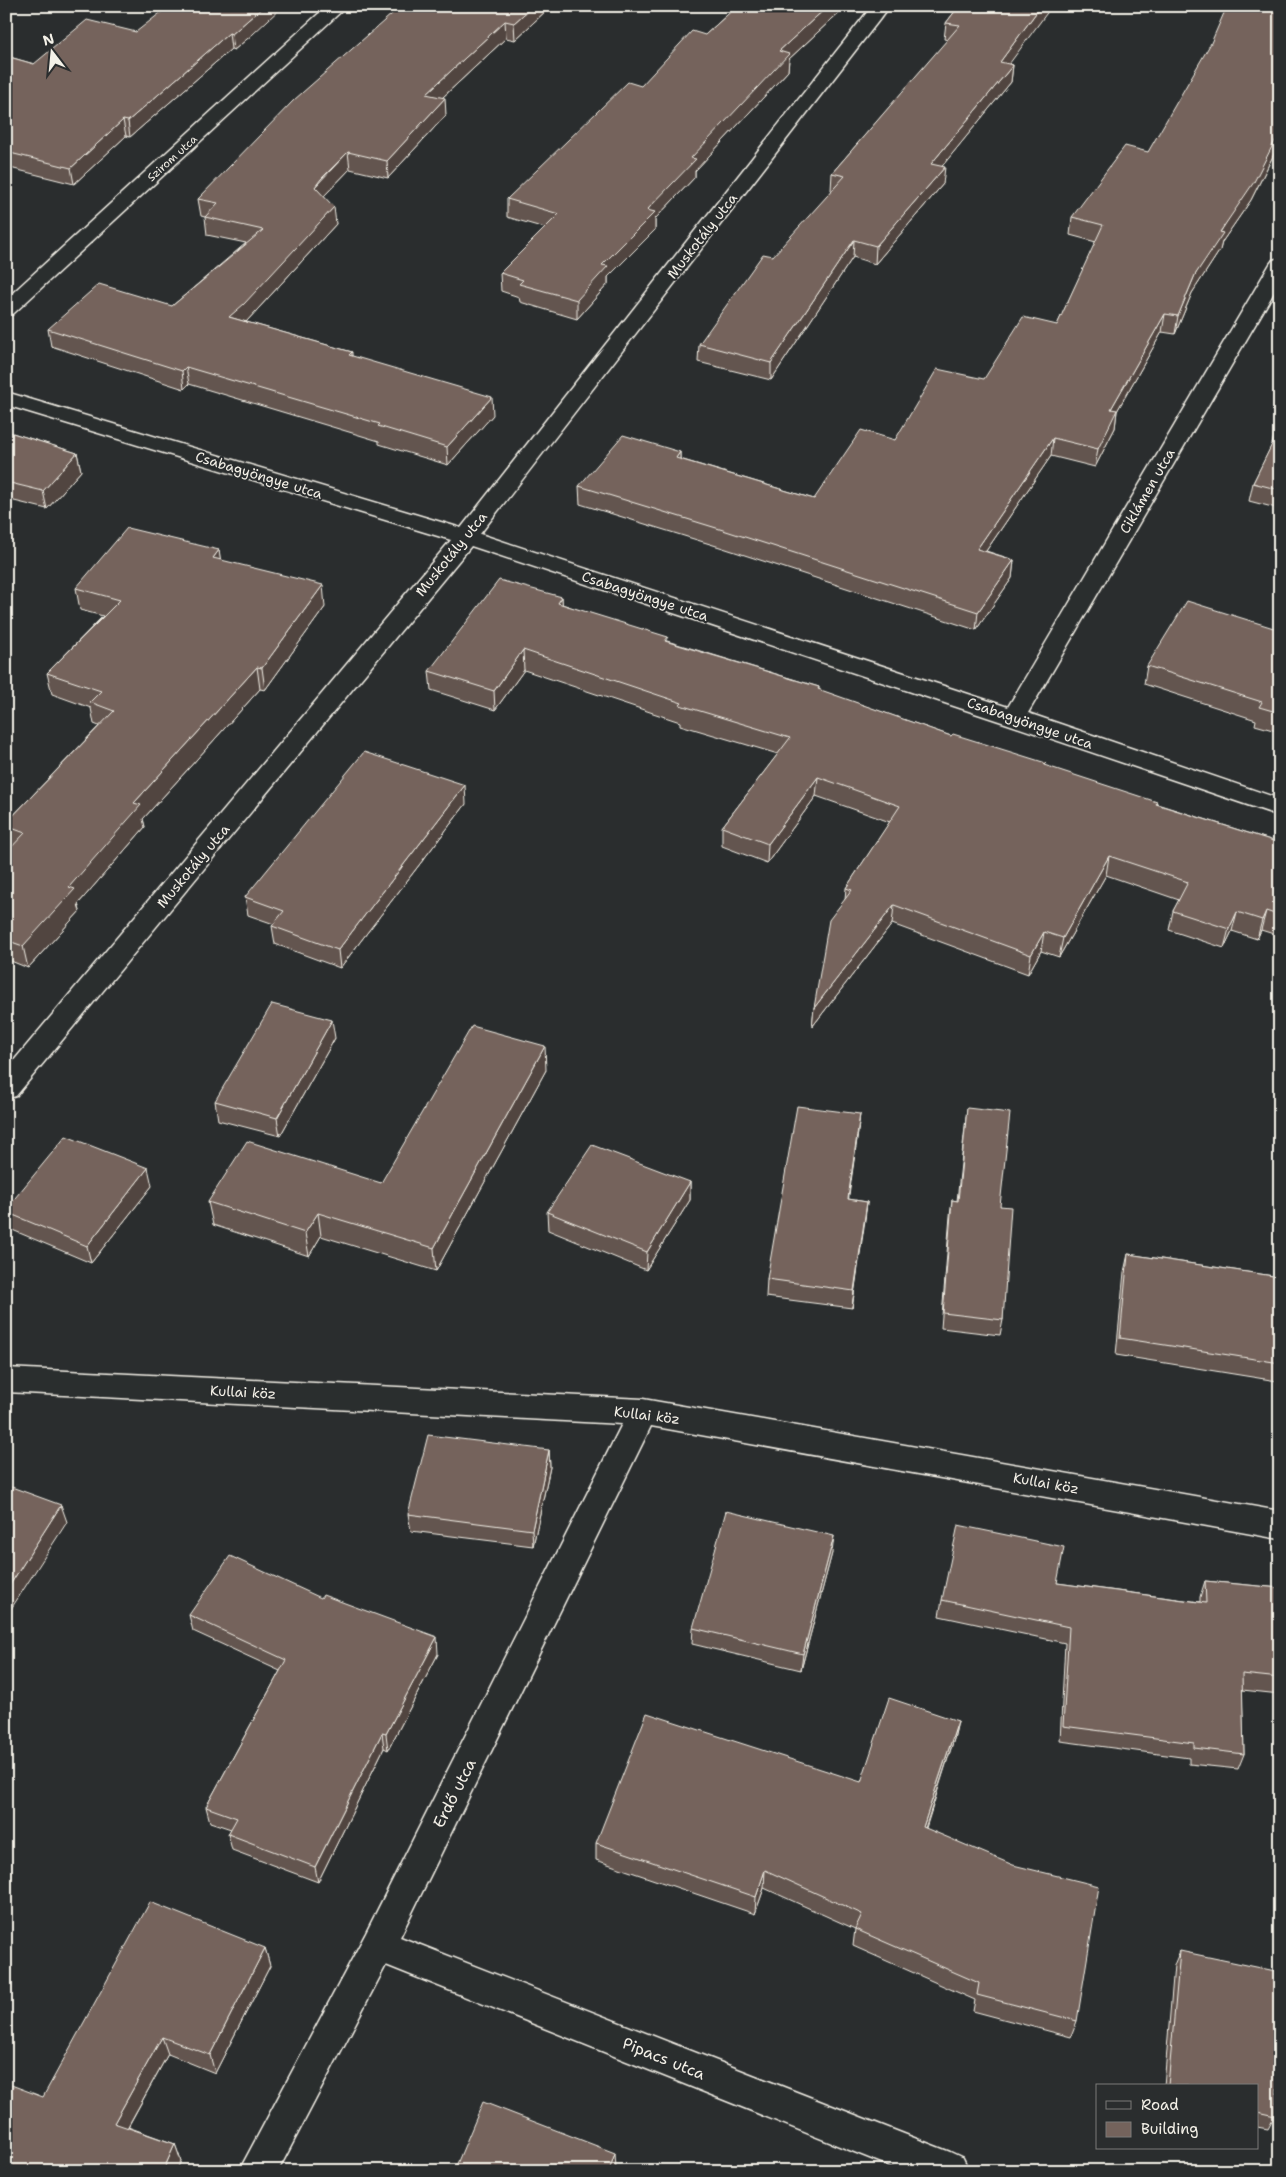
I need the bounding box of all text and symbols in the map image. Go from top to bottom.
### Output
north arrow [28,28,78,78]
text: N [41,29,56,50]
street label: Szirom utca [144,132,201,185]
street label: Muskotály utca [663,189,741,283]
street label: Ciklámen utca [1115,445,1179,537]
street label: Csabagyöngye utca [193,447,325,503]
street label: Muskotály utca [411,508,491,600]
street label: Csabagyöngye utca [579,567,711,625]
street label: Csabagyöngye utca [965,693,1096,753]
street label: Muskotály utca [153,820,234,912]
street label: Kullai köz [209,1381,277,1403]
street label: Kullai köz [613,1402,681,1428]
street label: Kullai köz [1012,1468,1080,1498]
street label: Erdő utca [428,1755,481,1831]
street label: Pipacs utca [619,2032,708,2085]
legend [1096,2084,1258,2150]
text: Road [1141,2095,1179,2115]
text: Building [1141,2119,1198,2139]

